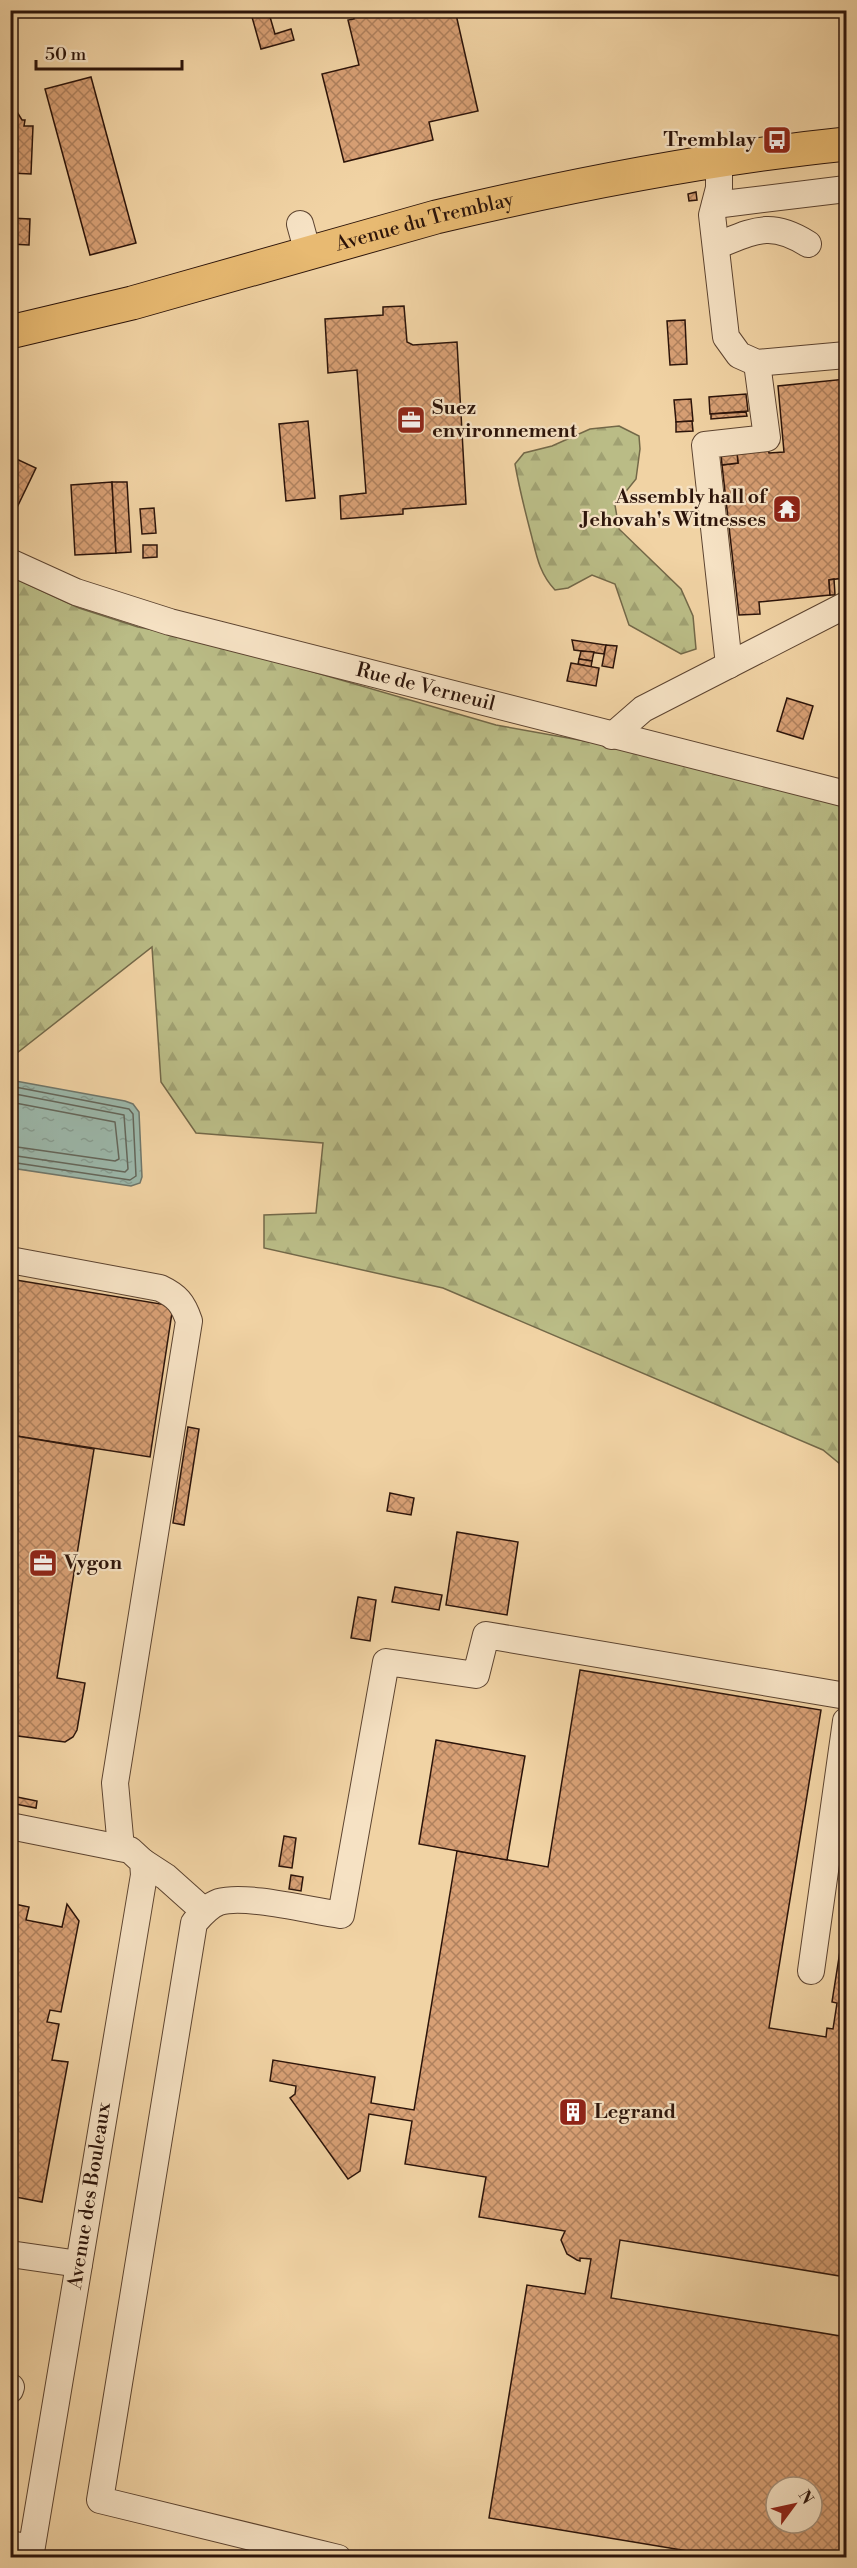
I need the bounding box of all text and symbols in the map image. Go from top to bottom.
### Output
scale bar [36,33,182,71]
text: 50 m [45,43,87,66]
bus stop icon: Tremblay [761,124,793,156]
place label: Tremblay [664,128,757,153]
street label: Avenue du Tremblay [332,187,516,258]
place label: Suez environnement [432,396,578,444]
office icon: Suez environnement [395,404,427,436]
place label: Assembly hall of Jehovah's Witnesses [578,485,769,533]
temple icon: Assembly hall of Jehovah's Witnesses [771,493,803,525]
street label: Rue de Verneuil [353,657,498,717]
office icon: Vygon [27,1547,59,1579]
place label: Vygon [63,1551,123,1576]
building icon: Legrand [557,2096,589,2128]
street label: Avenue des Bouleaux [63,2100,117,2292]
place label: Legrand [594,2100,677,2125]
north arrow [764,2475,824,2535]
text: N [794,2487,818,2508]

